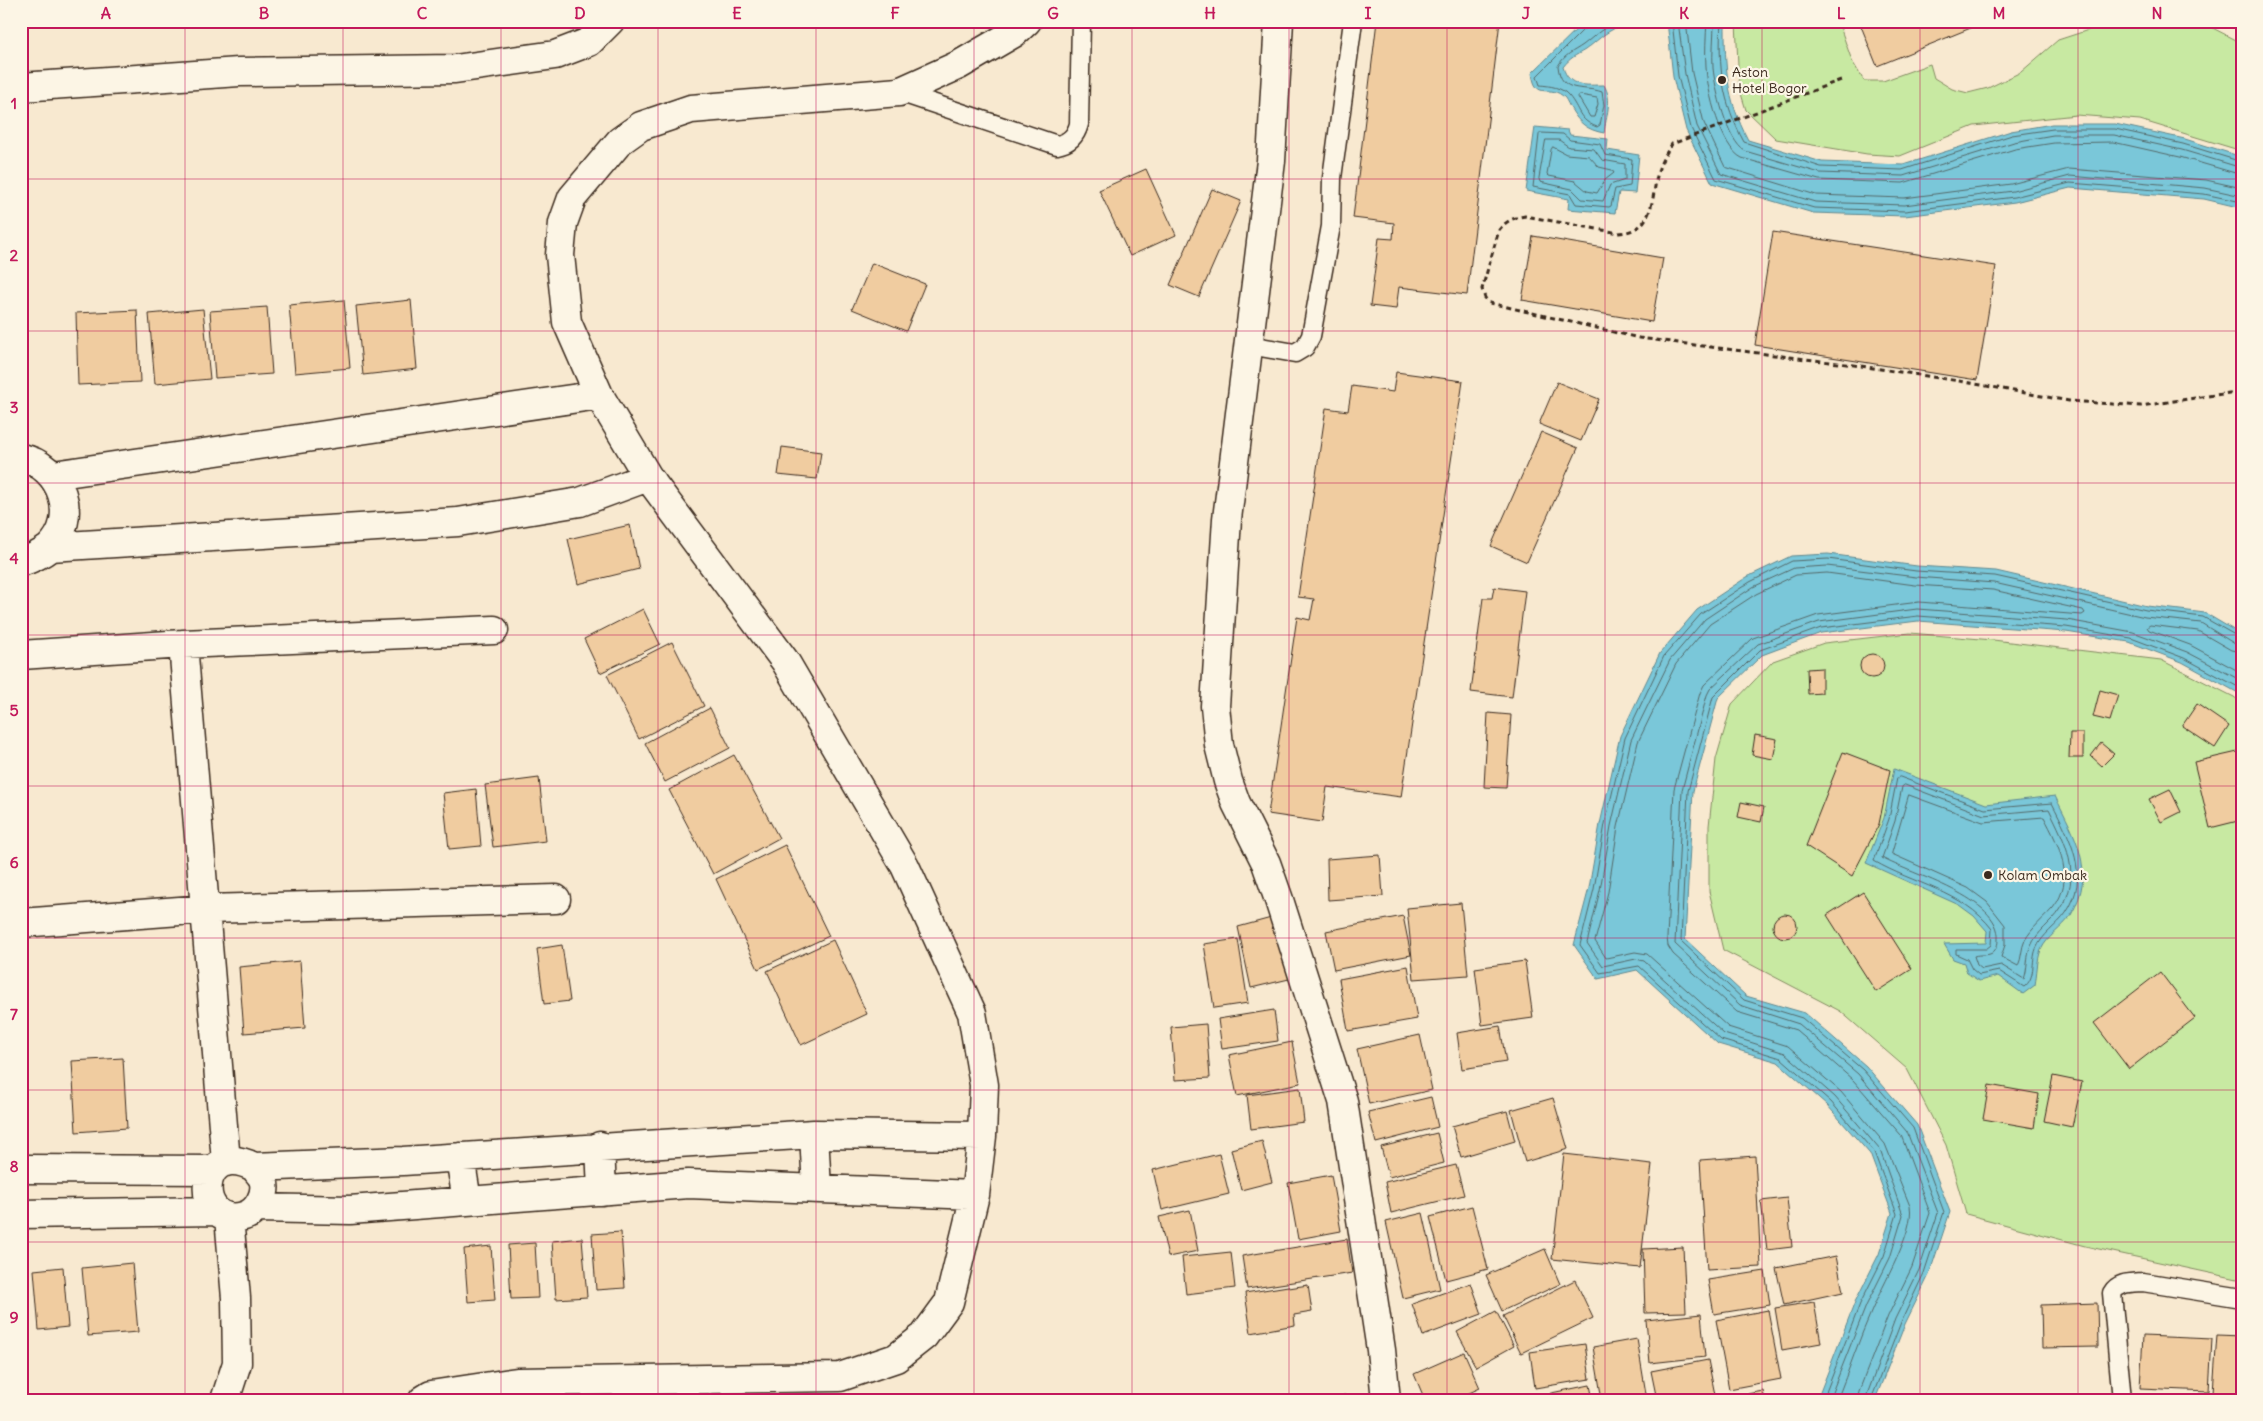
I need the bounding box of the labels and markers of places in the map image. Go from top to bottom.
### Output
place label: Aston Hotel Bogor [1732,63,1807,97]
marker: Aston Hotel Bogor [1716,74,1728,86]
place label: Kolam Ombak [1998,866,2087,884]
marker: Kolam Ombak [1982,869,1994,881]

